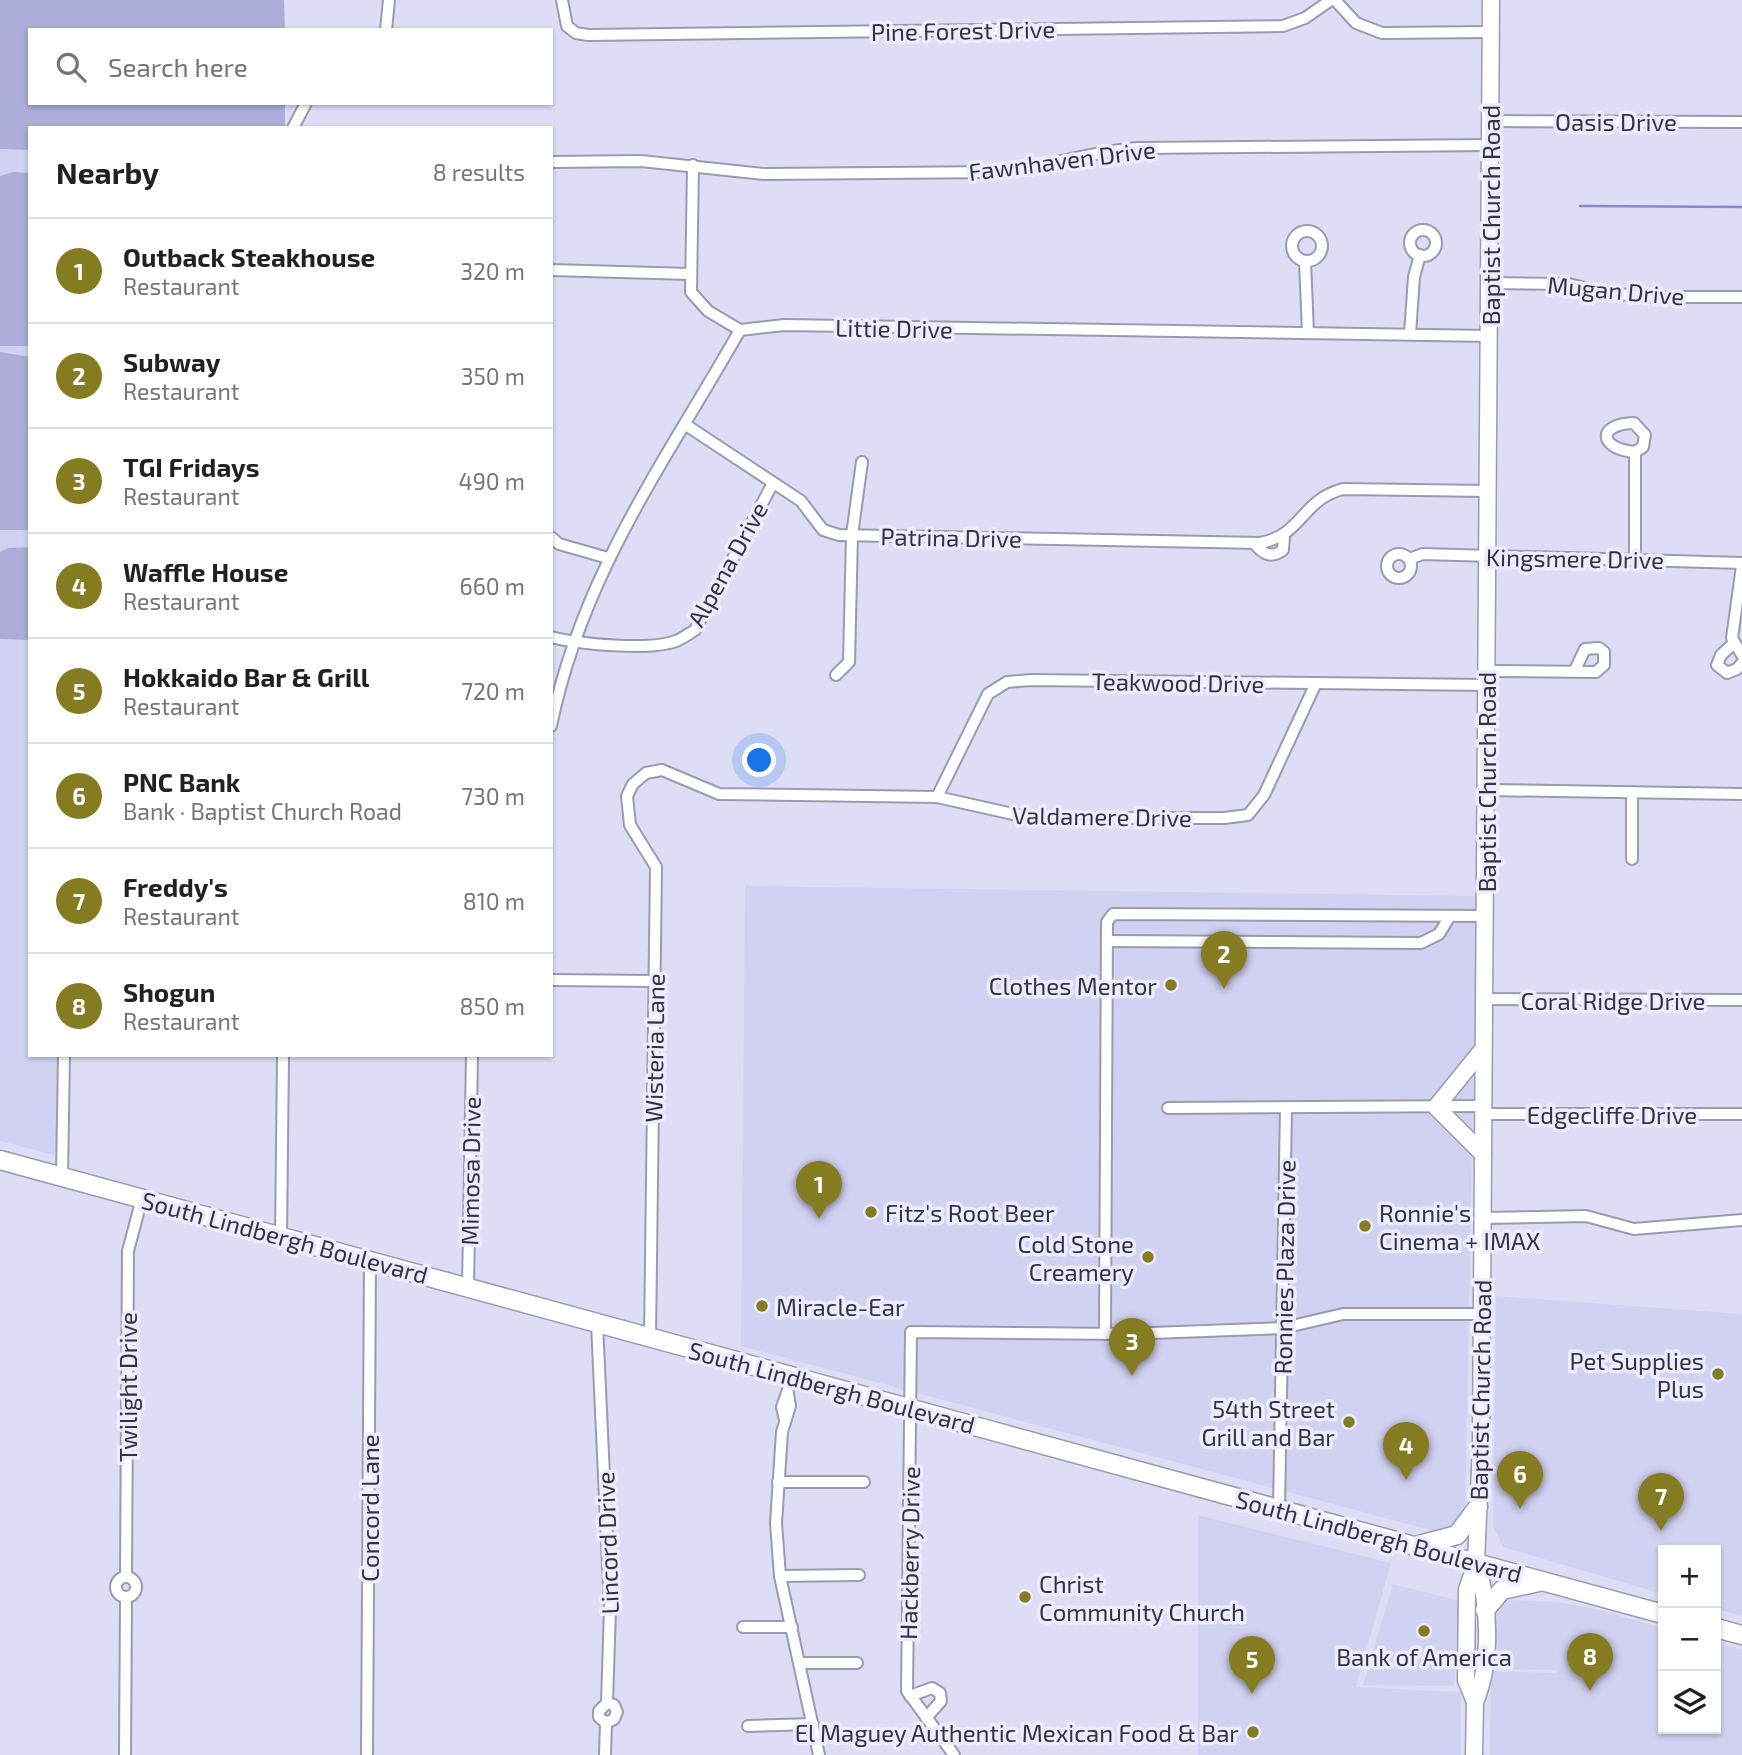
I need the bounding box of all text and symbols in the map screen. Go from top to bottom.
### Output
street label: Pine Forest Drive [871,14,1055,46]
search box [28,28,553,105]
icon: search [52,48,90,86]
text: Search here [108,51,248,82]
street label: Baptist Church Road [1476,105,1505,325]
street label: Oasis Drive [1555,107,1677,136]
street label: Fawnhaven Drive [967,134,1157,186]
text: Nearby [56,154,159,190]
text: 8 results [433,158,525,186]
text: Outback Steakhouse [123,241,375,272]
text: 1 [74,257,84,285]
text: 320 m [460,257,525,285]
street label: Mugan Drive [1546,270,1686,310]
text: Restaurant [123,272,240,300]
street label: Littie Drive [835,312,953,344]
text: Subway [123,346,220,377]
text: 2 [72,362,86,390]
text: 350 m [461,362,525,390]
text: Restaurant [123,377,240,405]
text: TGI Fridays [123,451,260,482]
text: 3 [72,467,86,495]
text: 490 m [459,467,525,495]
text: Restaurant [123,482,240,510]
street label: Alpena Drive [681,496,773,632]
street label: Patrina Drive [880,521,1022,553]
street label: Kingsmere Drive [1486,542,1664,574]
text: Waffle House [123,556,288,587]
text: 4 [72,572,86,600]
text: 660 m [460,572,525,600]
text: Restaurant [123,587,240,615]
text: Hokkaido Bar & Grill [123,661,369,692]
street label: Teakwood Drive [1091,666,1265,698]
street label: Baptist Church Road [1472,672,1501,892]
text: 5 [73,677,85,705]
text: 720 m [461,677,525,705]
text: Restaurant [123,692,240,720]
your location [742,743,776,777]
text: PNC Bank [123,766,240,797]
text: 6 [72,782,86,810]
text: 730 m [461,782,525,810]
text: Bank · Baptist Church Road [123,797,402,825]
street label: Valdamere Drive [1012,800,1192,832]
text: Freddy's [123,871,228,902]
text: 7 [73,887,85,915]
text: 810 m [463,887,525,915]
text: Restaurant [123,902,240,930]
pin: 2 [1201,931,1247,989]
place label: Clothes Mentor [989,971,1157,1000]
street label: Wisteria Lane [638,973,670,1123]
text: Shogun [123,976,215,1007]
marker: Clothes Mentor [1163,977,1179,993]
street label: Coral Ridge Drive [1520,986,1706,1015]
text: 8 [72,992,86,1020]
text: 850 m [460,992,525,1020]
text: Restaurant [123,1007,240,1035]
street label: Mimosa Drive [454,1096,486,1246]
street label: Edgecliffe Drive [1527,1100,1697,1129]
street label: Ronnies Plaza Drive [1268,1159,1300,1375]
pin: 1 [796,1161,842,1219]
street label: South Lindbergh Boulevard [139,1185,431,1289]
place label: Fitz's Root Beer [885,1198,1055,1227]
place label: Ronnie's Cinema + IMAX [1379,1198,1541,1255]
marker: Fitz's Root Beer [863,1204,879,1220]
marker: Ronnie's Cinema + IMAX [1357,1218,1373,1234]
place label: Cold Stone Creamery [1018,1229,1134,1286]
marker: Cold Stone Creamery [1140,1249,1156,1265]
street label: Baptist Church Road [1464,1279,1496,1501]
place label: Miracle-Ear [776,1292,905,1321]
marker: Miracle-Ear [754,1298,770,1314]
street label: Twilight Drive [113,1312,142,1462]
pin: 3 [1109,1318,1155,1376]
street label: South Lindbergh Boulevard [686,1335,978,1439]
place label: Pet Supplies Plus [1569,1346,1704,1403]
marker: Pet Supplies Plus [1710,1366,1726,1382]
place label: 54th Street Grill and Bar [1201,1394,1335,1451]
marker: 54th Street Grill and Bar [1341,1414,1357,1430]
pin: 4 [1383,1422,1429,1480]
street label: Concord Lane [355,1434,384,1582]
pin: 6 [1497,1451,1543,1509]
street label: Hackberry Drive [893,1466,925,1640]
street label: Lincord Drive [590,1471,624,1615]
pin: 7 [1638,1473,1684,1531]
street label: South Lindbergh Boulevard [1233,1484,1525,1588]
map controls [1658,1545,1721,1734]
button: + [1658,1545,1721,1608]
place label: Christ Community Church [1039,1569,1245,1626]
marker: Christ Community Church [1017,1589,1033,1605]
button: − [1658,1608,1721,1671]
marker: Bank of America [1416,1623,1432,1639]
pin: 8 [1567,1633,1613,1691]
pin: 5 [1229,1636,1275,1694]
place label: Bank of America [1336,1642,1512,1671]
button: layers [1658,1671,1721,1734]
place label: El Maguey Authentic Mexican Food & Bar [795,1718,1239,1747]
marker: El Maguey Authentic Mexican Food & Bar [1245,1724,1261,1740]

